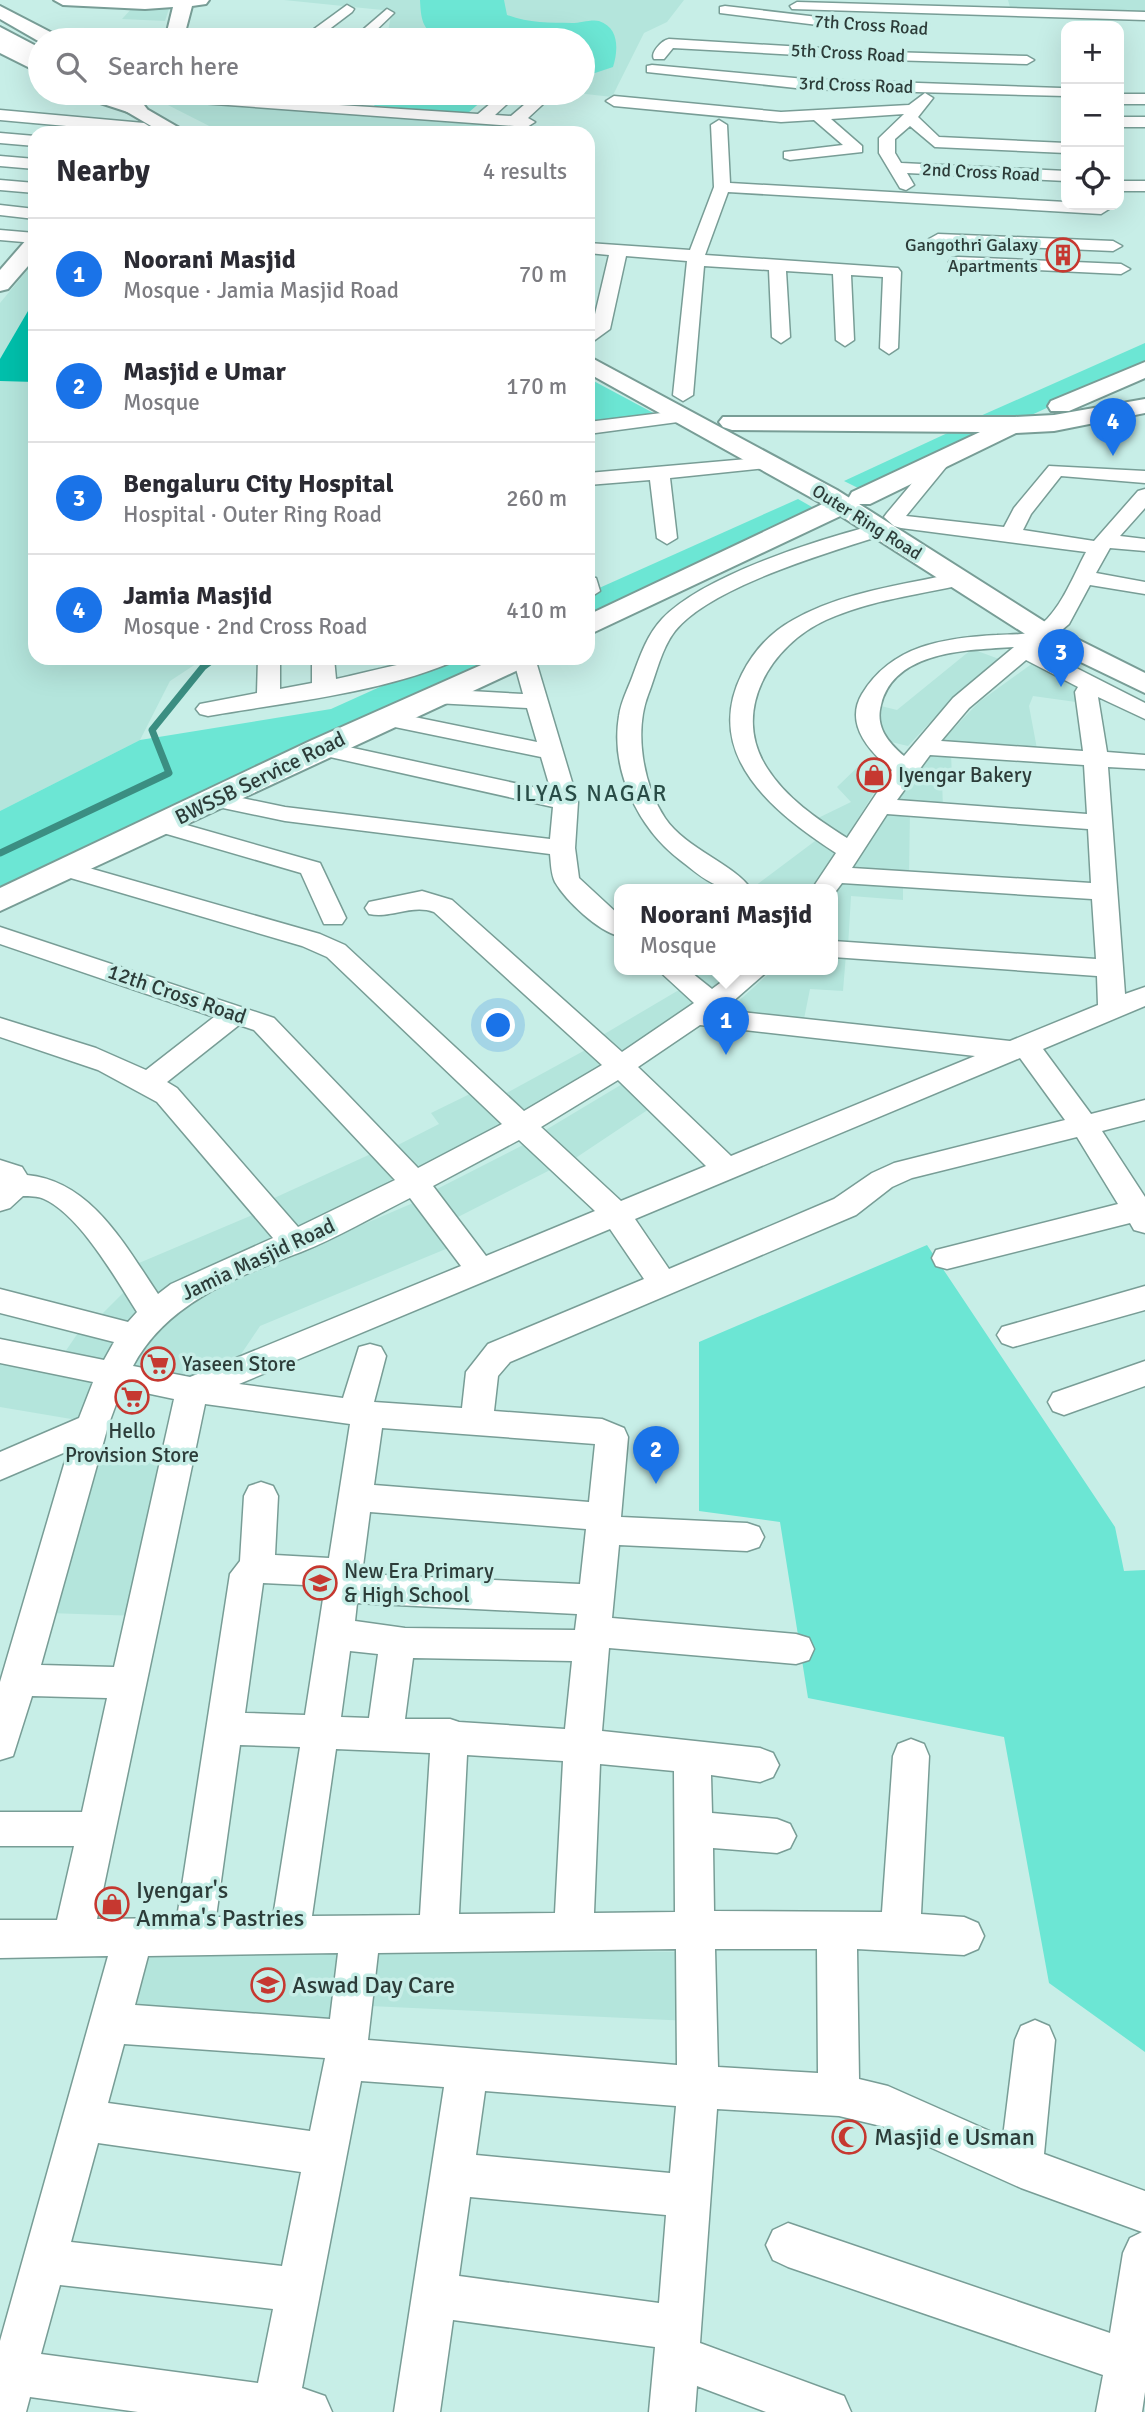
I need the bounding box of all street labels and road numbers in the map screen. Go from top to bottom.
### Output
street label: 7th Cross Road [813,10,929,40]
street label: 5th Cross Road [790,39,906,67]
street label: 3rd Cross Road [798,72,914,98]
street label: 2nd Cross Road [922,158,1040,186]
street label: Outer Ring Road [808,480,926,564]
street label: BWSSB Service Road [171,726,349,830]
street label: 12th Cross Road [104,958,250,1030]
street label: Jamia Masjid Road [177,1212,339,1306]

